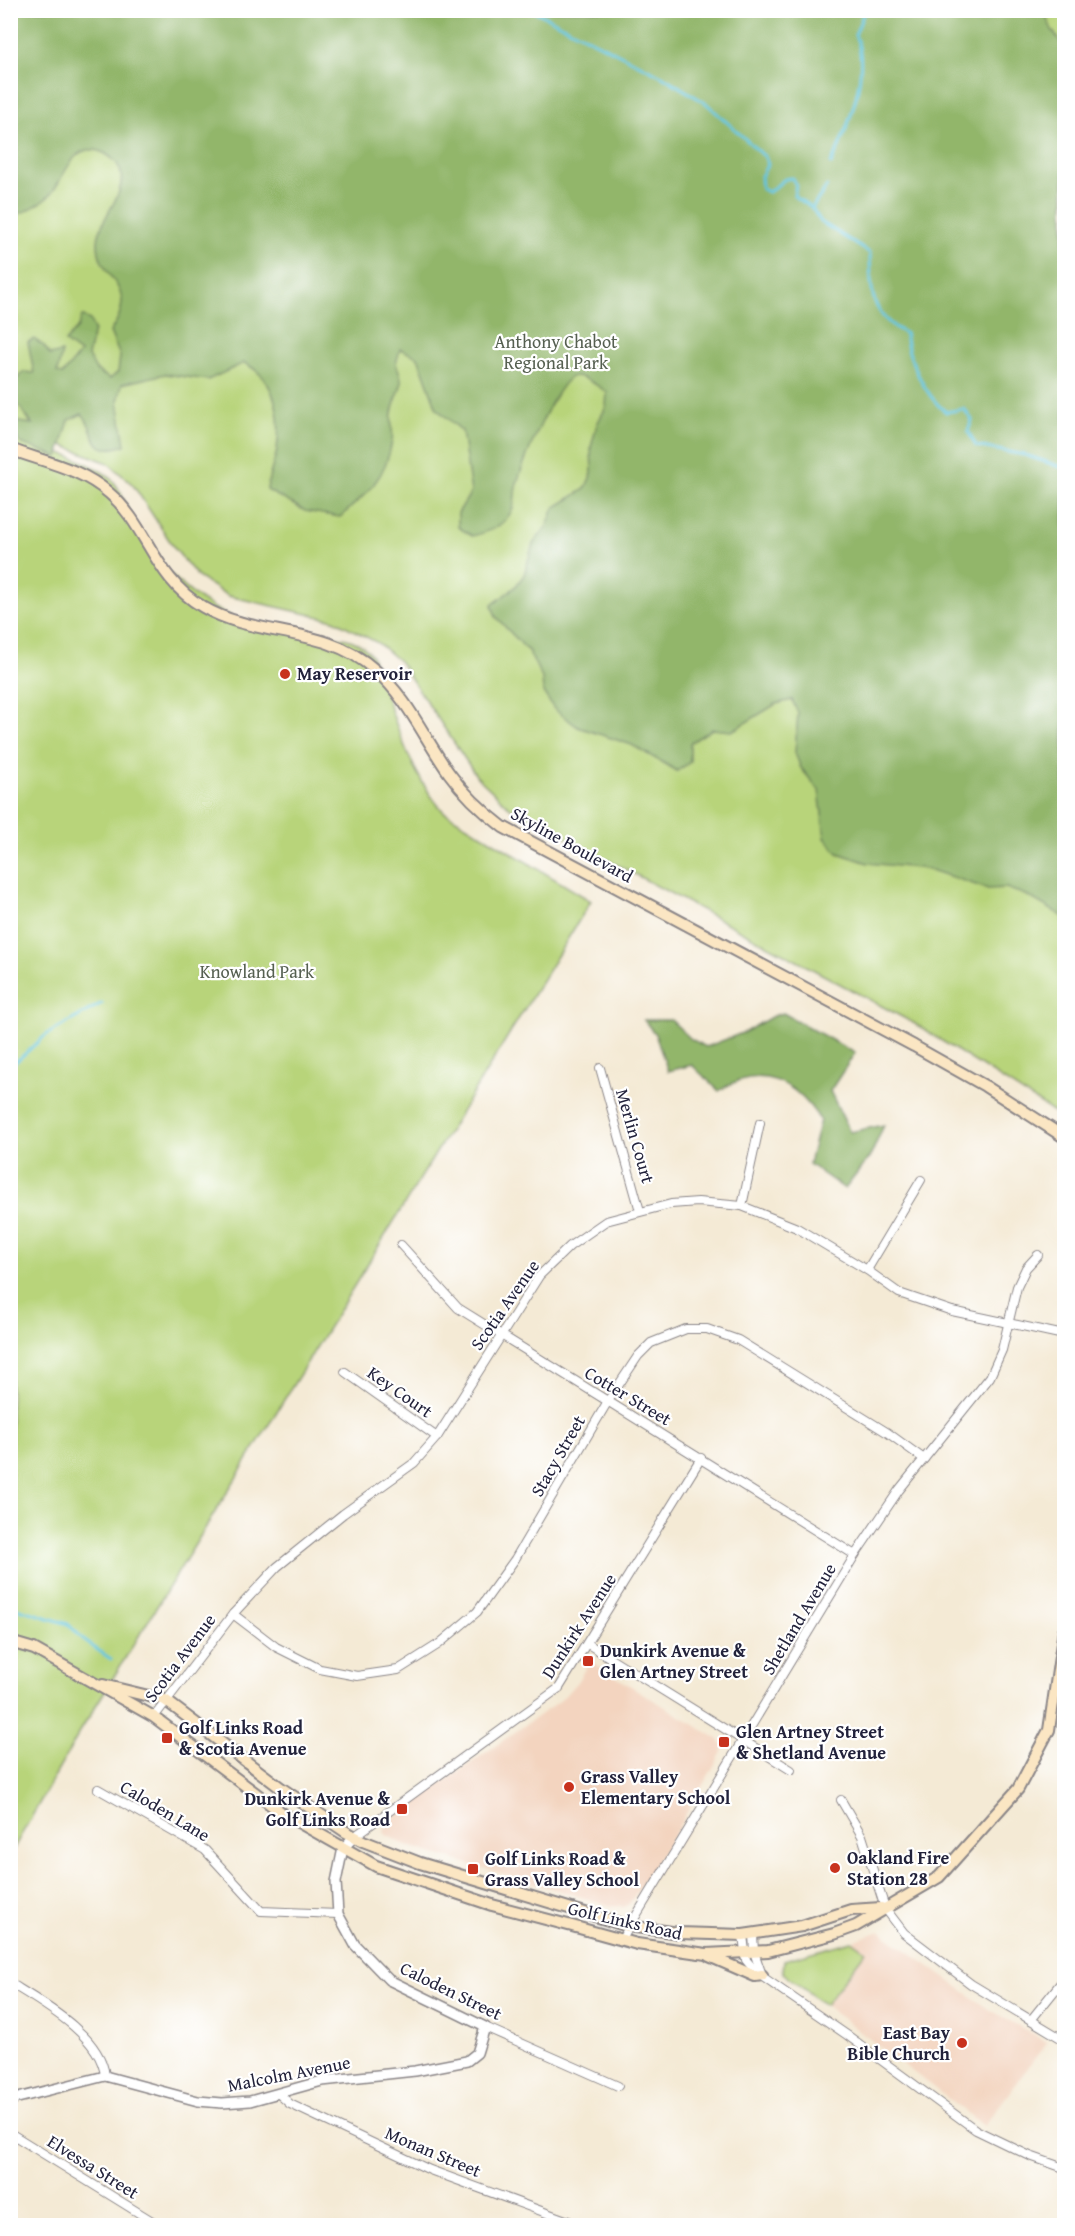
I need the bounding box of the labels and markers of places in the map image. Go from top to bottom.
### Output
place label: May Reservoir [297,660,413,687]
marker: May Reservoir [278,667,292,681]
place label: Dunkirk Avenue & Glen Artney Street [600,1637,748,1685]
marker: Dunkirk Avenue & Glen Artney Street [581,1654,595,1668]
place label: Golf Links Road & Scotia Avenue [179,1714,307,1762]
place label: Glen Artney Street & Shetland Avenue [736,1718,886,1766]
marker: Golf Links Road & Scotia Avenue [160,1731,174,1745]
marker: Glen Artney Street & Shetland Avenue [717,1735,731,1749]
place label: Grass Valley Elementary School [581,1763,731,1811]
marker: Grass Valley Elementary School [562,1780,576,1794]
place label: Dunkirk Avenue & Golf Links Road [244,1785,391,1833]
marker: Dunkirk Avenue & Golf Links Road [395,1802,409,1816]
place label: Oakland Fire Station 28 [847,1844,949,1892]
place label: Golf Links Road & Grass Valley School [485,1845,639,1893]
marker: Oakland Fire Station 28 [828,1861,842,1875]
marker: Golf Links Road & Grass Valley School [466,1862,480,1876]
place label: East Bay Bible Church [847,2019,951,2067]
marker: East Bay Bible Church [955,2036,969,2050]

